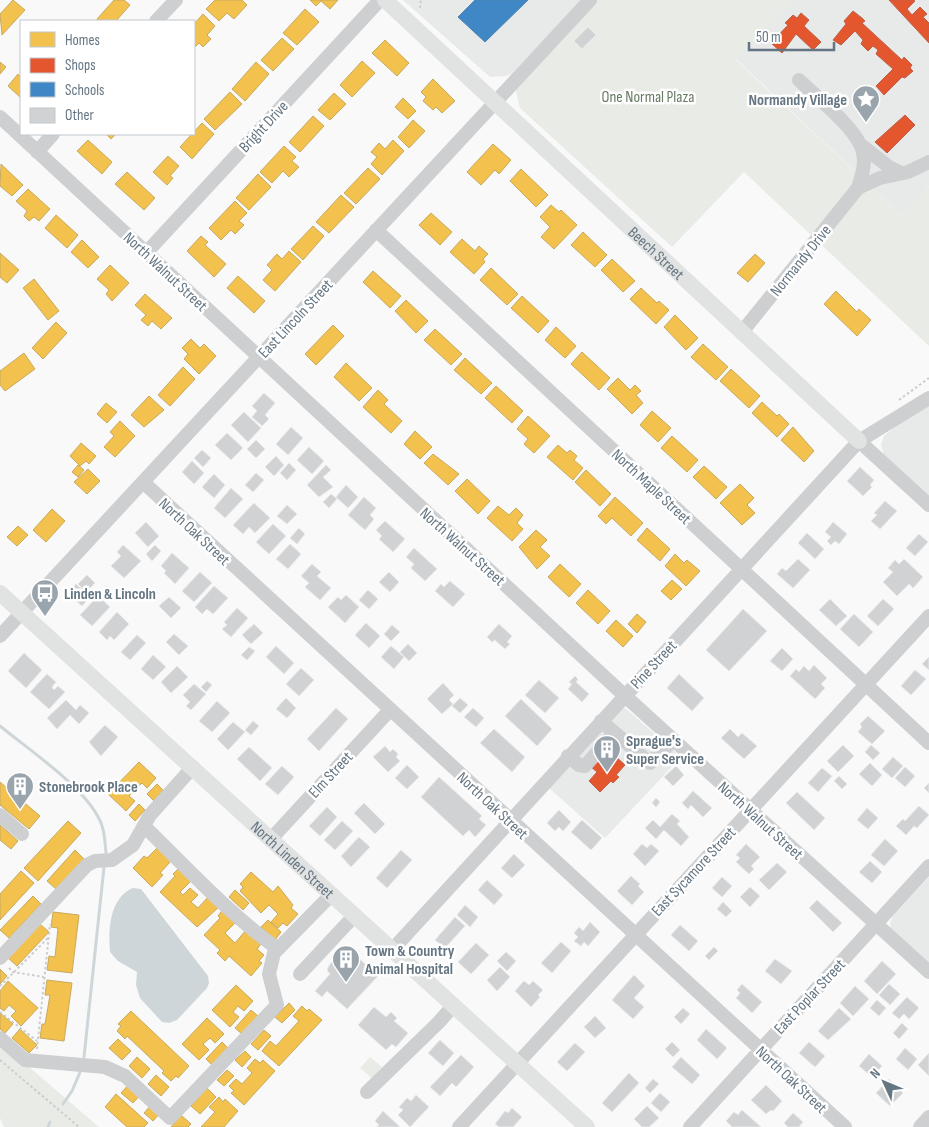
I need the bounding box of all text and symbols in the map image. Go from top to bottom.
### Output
legend [20,20,195,135]
scale bar [749,20,834,52]
text: 50 m [756,28,781,47]
text: Homes [65,31,100,50]
text: Shops [65,56,96,75]
text: Schools [65,81,104,100]
place icon: Normandy Village [851,84,881,123]
park label: One Normal Plaza [602,88,694,107]
place label: Normandy Village [749,91,847,110]
street label: Bright Drive [236,97,293,157]
text: Other [65,106,94,125]
street label: Normandy Drive [767,222,836,300]
street label: Beech Street [624,223,688,285]
street label: North Walnut Street [119,228,211,316]
street label: East Lincoln Street [255,276,337,362]
street label: North Maple Street [607,445,695,529]
street label: North Oak Street [155,494,234,570]
street label: North Walnut Street [416,504,508,590]
bus stop icon: Linden & Lincoln [30,578,60,617]
place label: Linden & Lincoln [64,585,156,604]
street label: Pine Street [627,637,681,693]
place label: Sprague's Super Service [626,732,704,769]
building icon: Sprague's Super Service [592,734,622,773]
street label: Elm Street [305,748,357,802]
street label: North Oak Street [453,768,532,844]
building icon: Stonebrook Place [5,771,35,810]
place label: Stonebrook Place [39,778,138,797]
street label: North Walnut Street [714,778,806,864]
street label: North Linden Street [246,818,338,903]
street label: East Sycamore Street [648,823,740,921]
place label: Town & Country Animal Hospital [364,942,455,979]
building icon: Town & Country Animal Hospital [331,944,361,983]
street label: East Poplar Street [771,955,850,1039]
street label: North Oak Street [752,1042,831,1118]
north arrow [859,1057,909,1107]
text: N [866,1065,884,1082]

